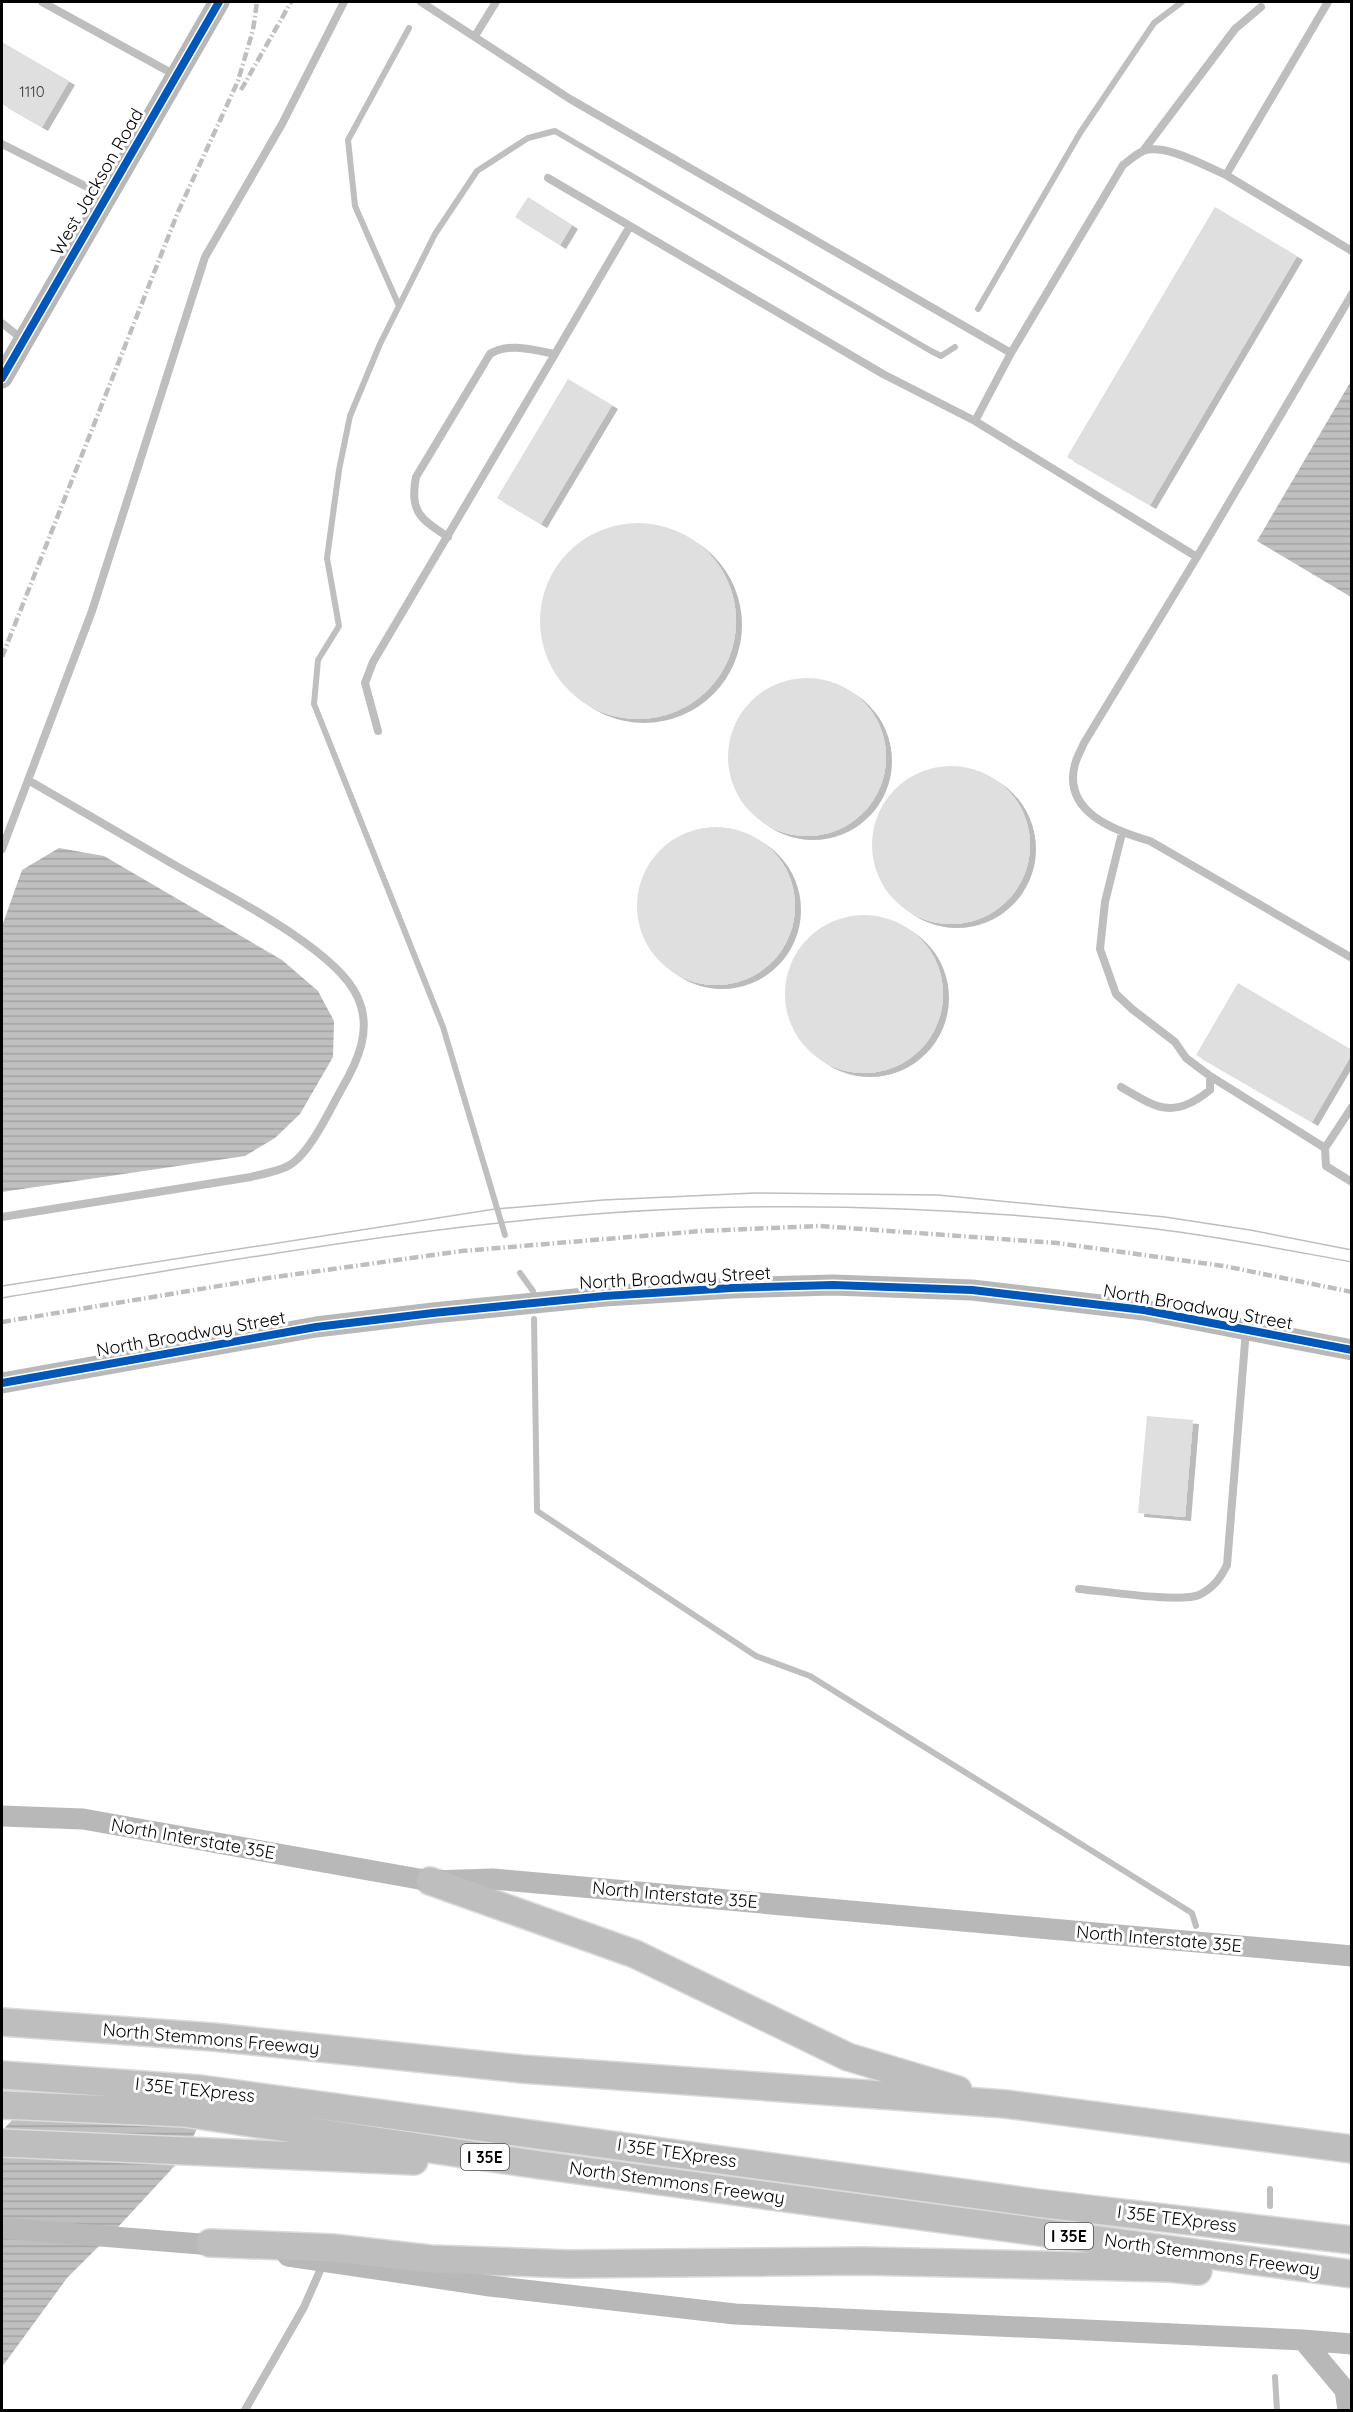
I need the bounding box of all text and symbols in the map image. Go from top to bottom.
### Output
house number: 1110 [19,82,45,101]
street label: West Jackson Road [45,104,148,259]
street label: North Broadway Street [579,1261,771,1294]
street label: North Broadway Street [1102,1279,1295,1334]
street label: North Broadway Street [94,1306,287,1361]
street label: North Interstate 35E [109,1813,277,1864]
street label: North Interstate 35E [591,1876,759,1913]
street label: North Interstate 35E [1075,1920,1243,1957]
street label: North Stemmons Freeway [102,2018,320,2059]
street label: I 35E TEXpress [134,2072,256,2107]
street label: I 35E TEXpress [616,2133,738,2172]
road number: I 35E [461,2144,509,2170]
street label: North Stemmons Freeway [568,2156,786,2209]
street label: I 35E TEXpress [1116,2200,1238,2237]
road number: I 35E [1045,2223,1093,2249]
street label: North Stemmons Freeway [1103,2228,1321,2281]

